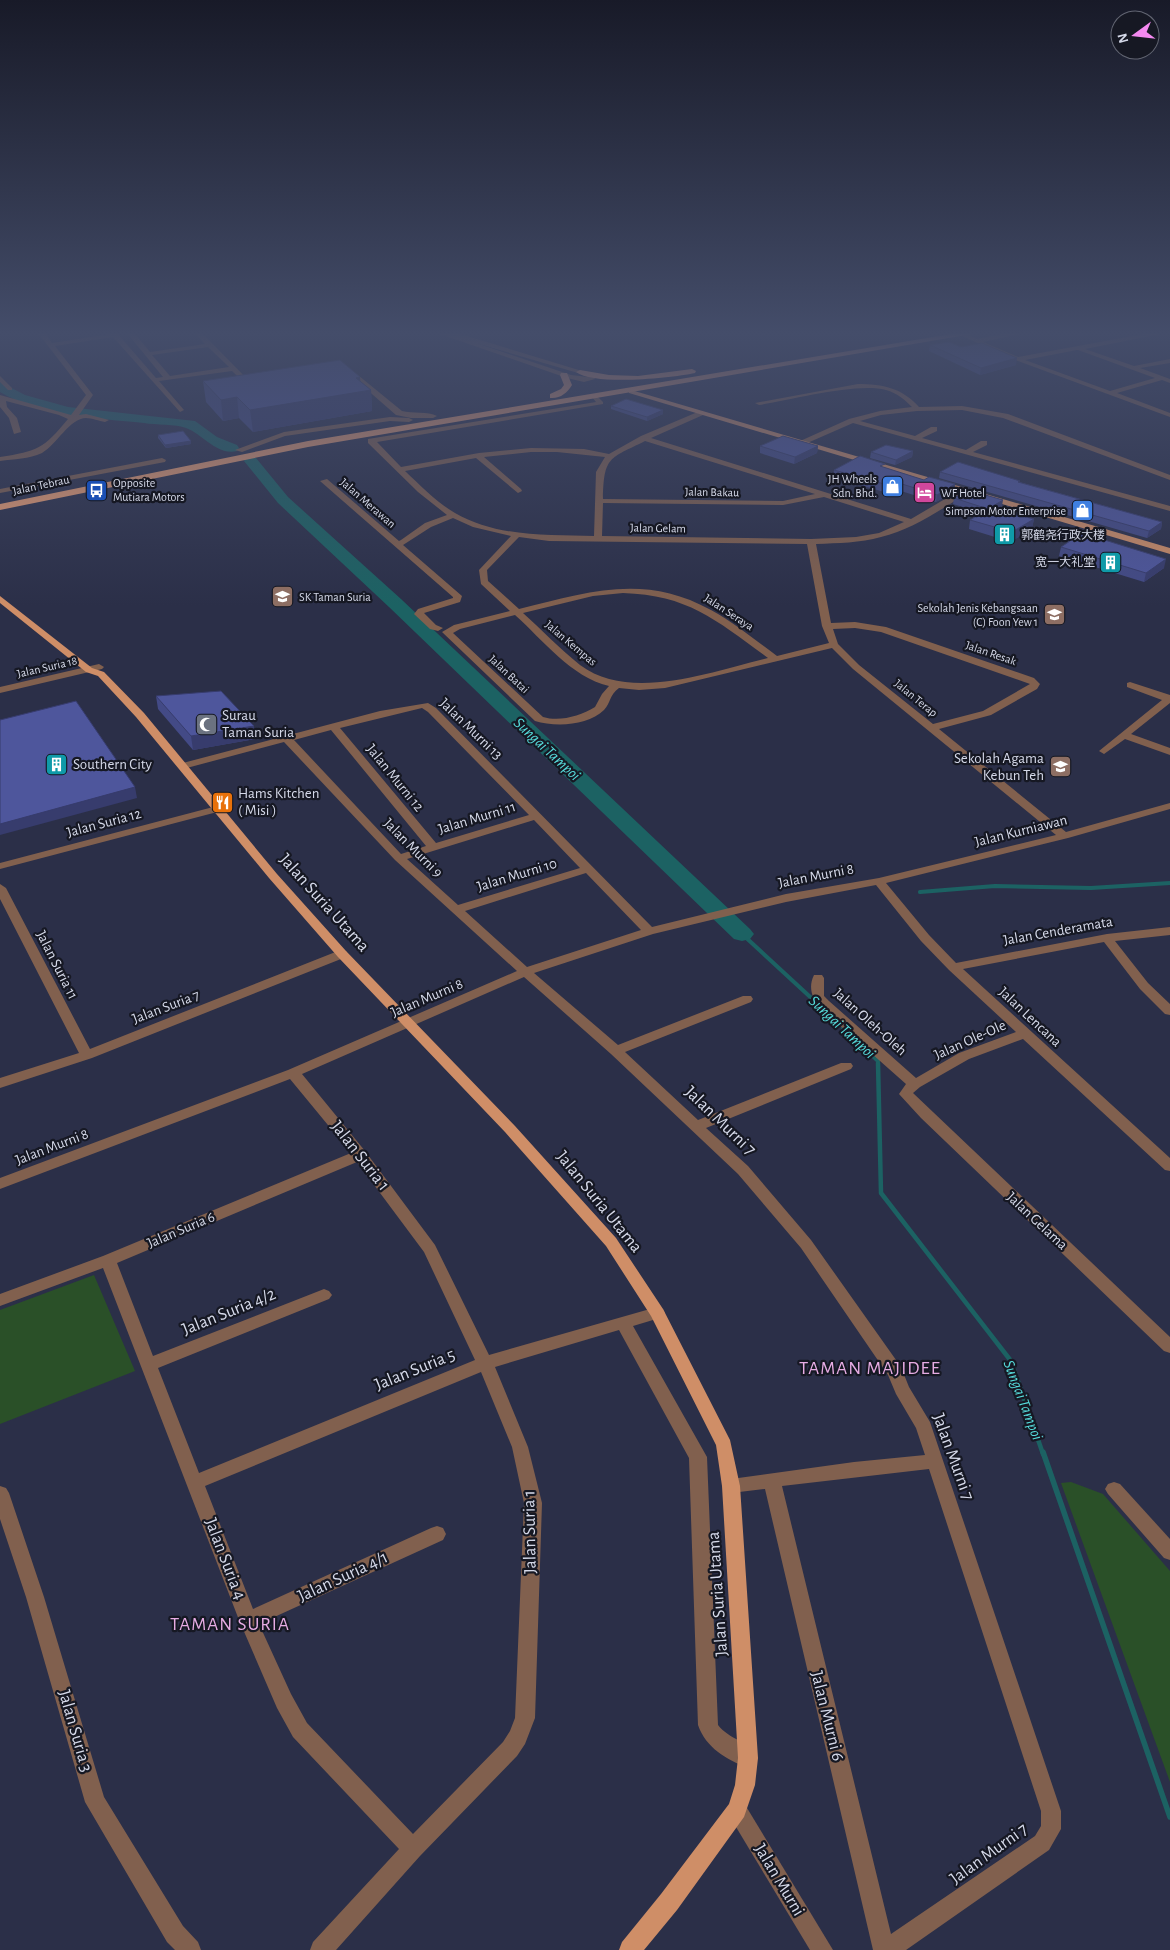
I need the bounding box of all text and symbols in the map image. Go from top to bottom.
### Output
north arrow [1110,10,1160,60]
text: N [1115,32,1131,45]
street label: Jalan Tebrau [12,473,70,497]
place label: JH Wheels Sdn. Bhd. [828,473,877,499]
shop icon: JH Wheels Sdn. Bhd. [881,474,905,498]
street label: Jalan Merawan [338,476,398,530]
place label: Opposite Mutiara Motors [113,477,185,503]
bus stop icon: Opposite Mutiara Motors [85,478,109,502]
hotel icon: WF Hotel [913,481,937,505]
street label: Jalan Bakau [685,486,739,498]
place label: WF Hotel [941,487,985,499]
shop icon: Simpson Motor Enterprise [1070,499,1094,523]
place label: Simpson Motor Enterprise [945,505,1066,517]
street label: Jalan Gelam [630,522,686,534]
building icon: 郭鹤尧行政大楼 [993,523,1017,547]
place label: 郭鹤尧行政大楼 [1021,528,1105,541]
building icon: 宽一大礼堂 [1099,550,1123,574]
place label: 宽一大礼堂 [1035,555,1095,568]
school or university icon: SK Taman Suria [271,585,295,609]
place label: SK Taman Suria [299,591,371,603]
street label: Jalan Seraya [702,592,756,633]
place label: Sekolah Jenis Kebangsaan (C) Foon Yew 1 [918,602,1038,628]
school or university icon: Sekolah Jenis Kebangsaan (C) Foon Yew 1 [1042,603,1066,627]
street label: Jalan Kempas [543,618,599,668]
street label: Jalan Resak [964,639,1018,667]
street label: Jalan Batai [487,653,531,695]
street label: Jalan Suria 18 [16,654,79,680]
street label: Jalan Terap [892,677,940,719]
street label: Jalan Murni 13 [437,695,505,763]
place label: Surau Taman Suria [222,708,294,740]
mosque icon: Surau Taman Suria [194,712,218,736]
water label: Sungai Tampoi [510,714,584,785]
street label: Jalan Murni 12 [363,742,427,815]
place label: Sekolah Agama Kebun Teh [954,751,1044,783]
building icon: Southern City [45,752,69,776]
school or university icon: Sekolah Agama Kebun Teh [1048,755,1072,779]
place label: Southern City [73,757,153,772]
place label: Hams Kitchen ( Misi ) [238,786,319,818]
restaurant icon: Hams Kitchen ( Misi ) [210,790,234,814]
street label: Jalan Murni 11 [437,799,517,837]
street label: Jalan Suria 12 [65,806,143,840]
street label: Jalan Kurniawan [973,812,1069,850]
street label: Jalan Murni 9 [381,816,445,880]
street label: Jalan Suria Utama [275,850,373,956]
street label: Jalan Murni 10 [475,856,559,894]
street label: Jalan Murni 8 [777,861,855,891]
street label: Jalan Cenderamata [1002,914,1114,948]
street label: Jalan Suria 11 [33,928,81,1002]
street label: Jalan Murni 8 [389,976,465,1020]
street label: Jalan Lencana [996,984,1064,1050]
street label: Jalan Oleh-Oleh [831,985,909,1059]
street label: Jalan Suria 7 [130,987,202,1027]
water label: Sungai Tampoi [805,992,879,1063]
street label: Jalan Ole-Ole [932,1017,1008,1062]
street label: Jalan Murni 7 [681,1083,759,1159]
street label: Jalan Suria 1 [327,1118,393,1194]
street label: Jalan Murni 8 [13,1126,91,1168]
street label: Jalan Suria Utama [553,1148,645,1256]
street label: Jalan Gelama [1004,1189,1070,1253]
street label: Jalan Suria 6 [145,1209,217,1251]
street label: Jalan Suria 4/2 [180,1285,278,1339]
street label: Jalan Suria 5 [372,1346,458,1394]
water label: Sungai Tampoi [1000,1358,1046,1443]
district label: TAMAN MAJIDEE [799,1359,941,1378]
street label: Jalan Murni 7 [929,1411,977,1503]
street label: Jalan Suria 1 [520,1490,540,1574]
street label: Jalan Suria 4 [201,1516,249,1603]
street label: Jalan Suria Utama [705,1531,731,1657]
street label: Jalan Suria 4/1 [295,1548,391,1606]
district label: TAMAN SURIA [170,1615,290,1634]
street label: Jalan Murni 6 [807,1669,847,1763]
street label: Jalan Suria 3 [55,1688,95,1774]
street label: Jalan Murni 7 [947,1820,1031,1888]
street label: Jalan Murni [751,1841,807,1919]

